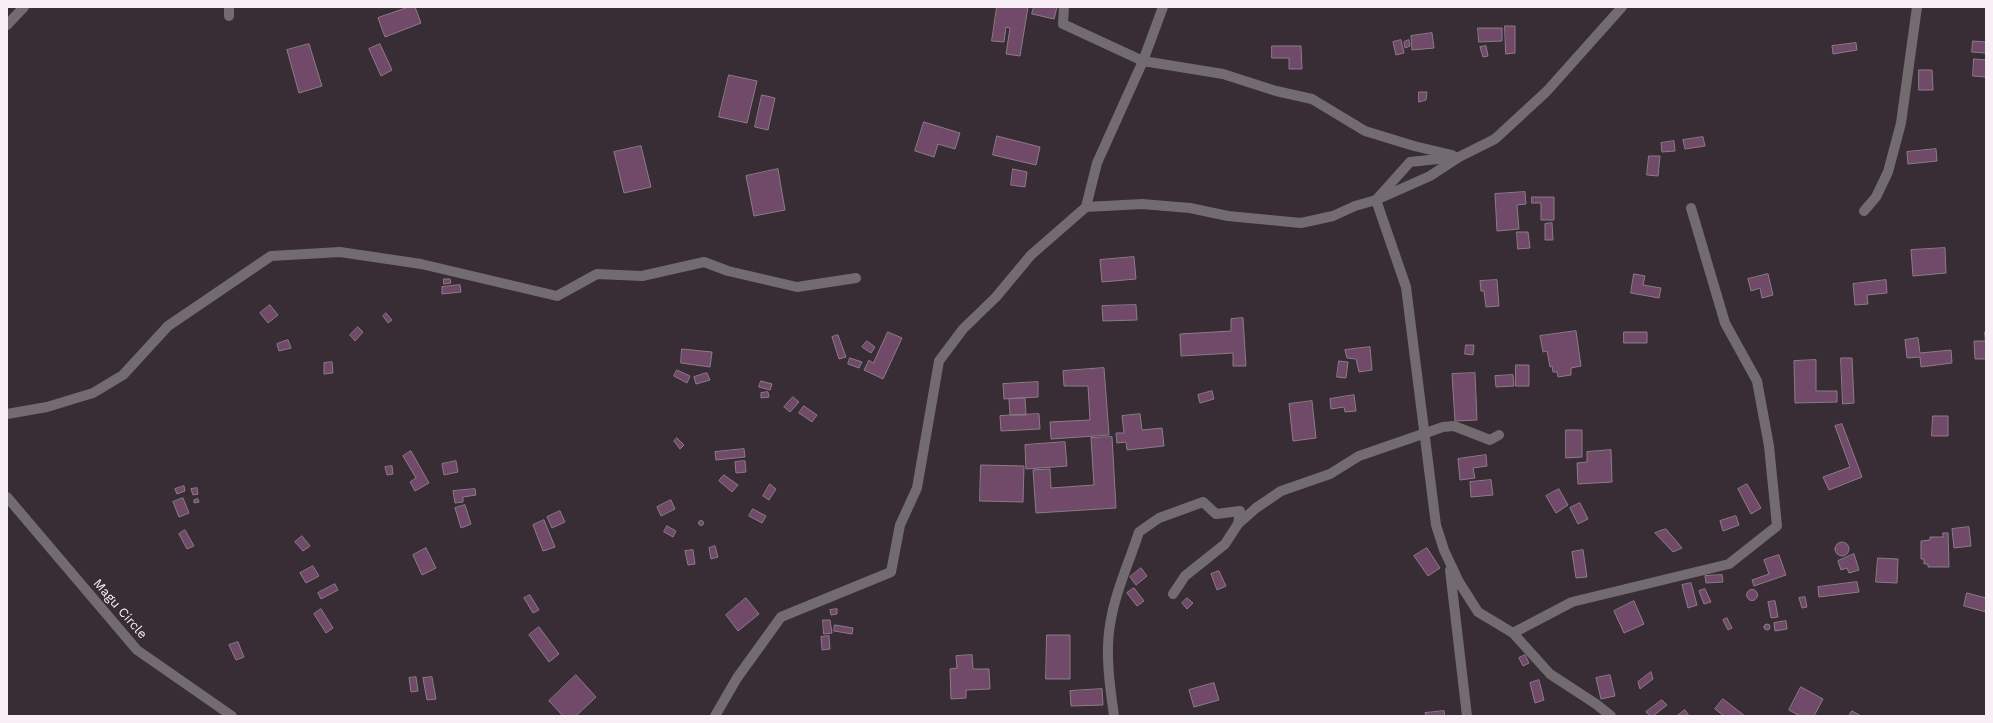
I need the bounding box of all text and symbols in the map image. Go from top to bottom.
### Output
street label: Magu Circle [90,576,150,642]

